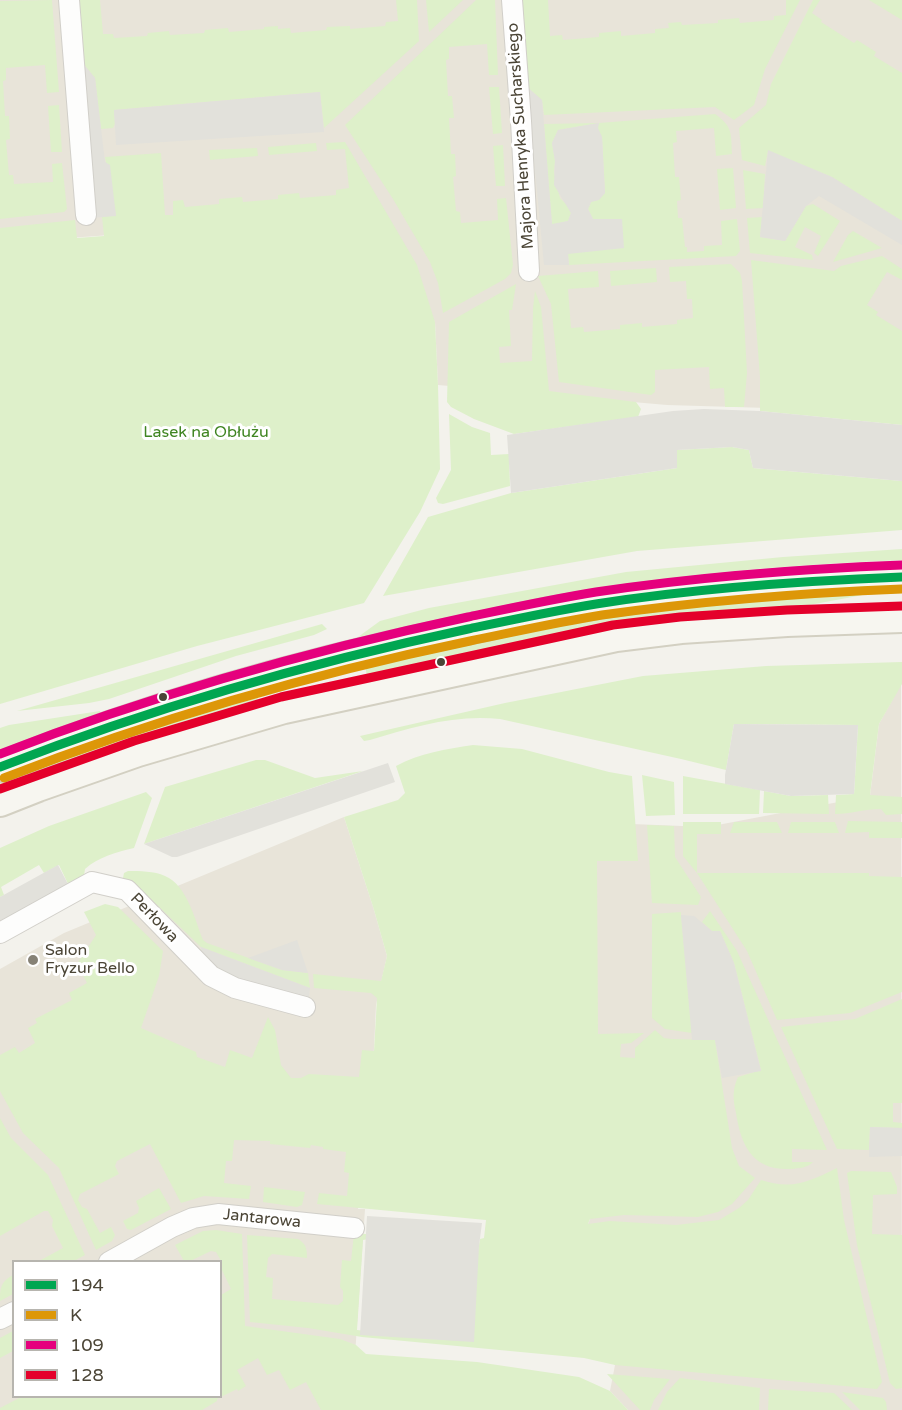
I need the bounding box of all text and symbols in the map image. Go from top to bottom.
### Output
street label: Majora Henryka Sucharskiego [504,22,538,250]
park label: Lasek na Obłużu [143,423,269,443]
unlabelled marker [435,656,447,668]
unlabelled marker [157,691,169,703]
street label: Perłowa [126,889,182,947]
place label: Salon Fryzur Bello [45,941,135,979]
marker: Salon Fryzur Bello [26,953,40,967]
street label: Jantarowa [222,1205,302,1233]
legend [12,1260,222,1398]
text: 194 [70,1274,104,1296]
text: K [70,1304,82,1326]
text: 109 [70,1334,104,1356]
text: 128 [70,1364,104,1386]

